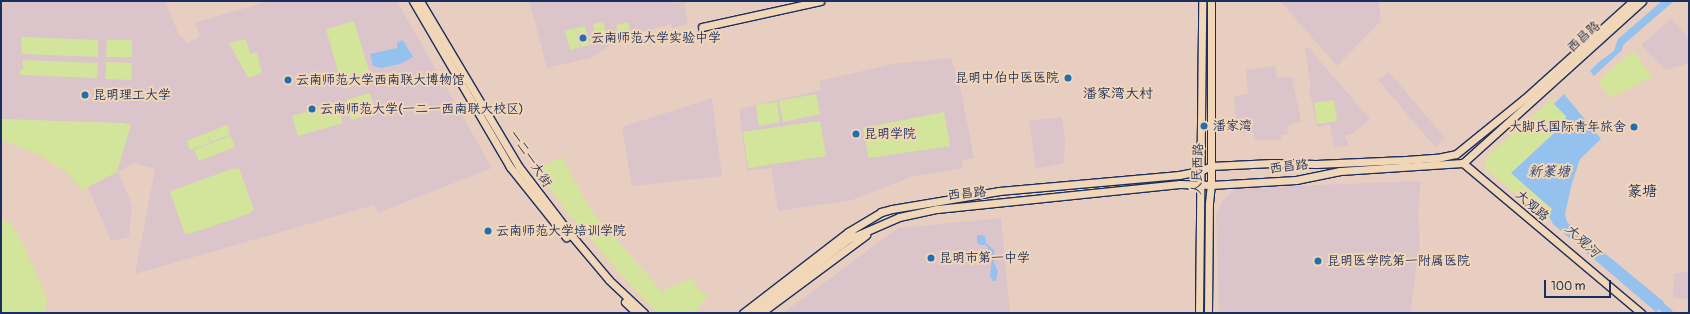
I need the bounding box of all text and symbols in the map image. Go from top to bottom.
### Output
street label: 西昌路 [1564,18,1604,56]
place label: 云南师范大学实验中学 [591,30,721,46]
marker: 云南师范大学实验中学 [578,33,588,43]
place label: 昆明中伯中医医院 [955,70,1059,86]
place label: 云南师范大学西南联大博物馆 [296,72,465,88]
marker: 昆明中伯中医医院 [1062,72,1074,84]
marker: 云南师范大学西南联大博物馆 [283,75,293,85]
district label: 潘家湾大村 [1083,86,1153,102]
place label: 昆明理工大学 [93,87,171,103]
marker: 昆明理工大学 [80,90,90,100]
place label: 云南师范大学(一二一西南联大校区) [320,101,524,117]
marker: 云南师范大学(一二一西南联大校区) [307,104,317,114]
place label: 潘家湾 [1213,118,1252,134]
place label: 大脚氏国际青年旅舍 [1509,119,1626,135]
marker: 潘家湾 [1198,120,1210,132]
marker: 大脚氏国际青年旅舍 [1629,122,1639,132]
place label: 昆明学院 [864,126,916,142]
street label: 一二一大街 [505,128,555,190]
marker: 昆明学院 [851,129,861,139]
street label: 人民西路 [1189,143,1207,195]
street label: 西昌路 [1269,157,1309,177]
water label: 新篆塘 [1528,164,1570,180]
district label: 篆塘 [1627,183,1657,201]
street label: 西昌路 [947,184,987,204]
street label: 大观路 [1512,187,1552,225]
water label: 大观河 [1561,221,1603,261]
place label: 云南师范大学培训学院 [496,223,626,239]
marker: 云南师范大学培训学院 [483,226,493,236]
place label: 昆明市第一中学 [939,250,1030,266]
marker: 昆明市第一中学 [926,253,936,263]
place label: 昆明医学院第一附属医院 [1327,253,1470,269]
marker: 昆明医学院第一附属医院 [1312,255,1324,267]
scale bar [1546,272,1613,298]
text: 100 m [1551,279,1585,294]

